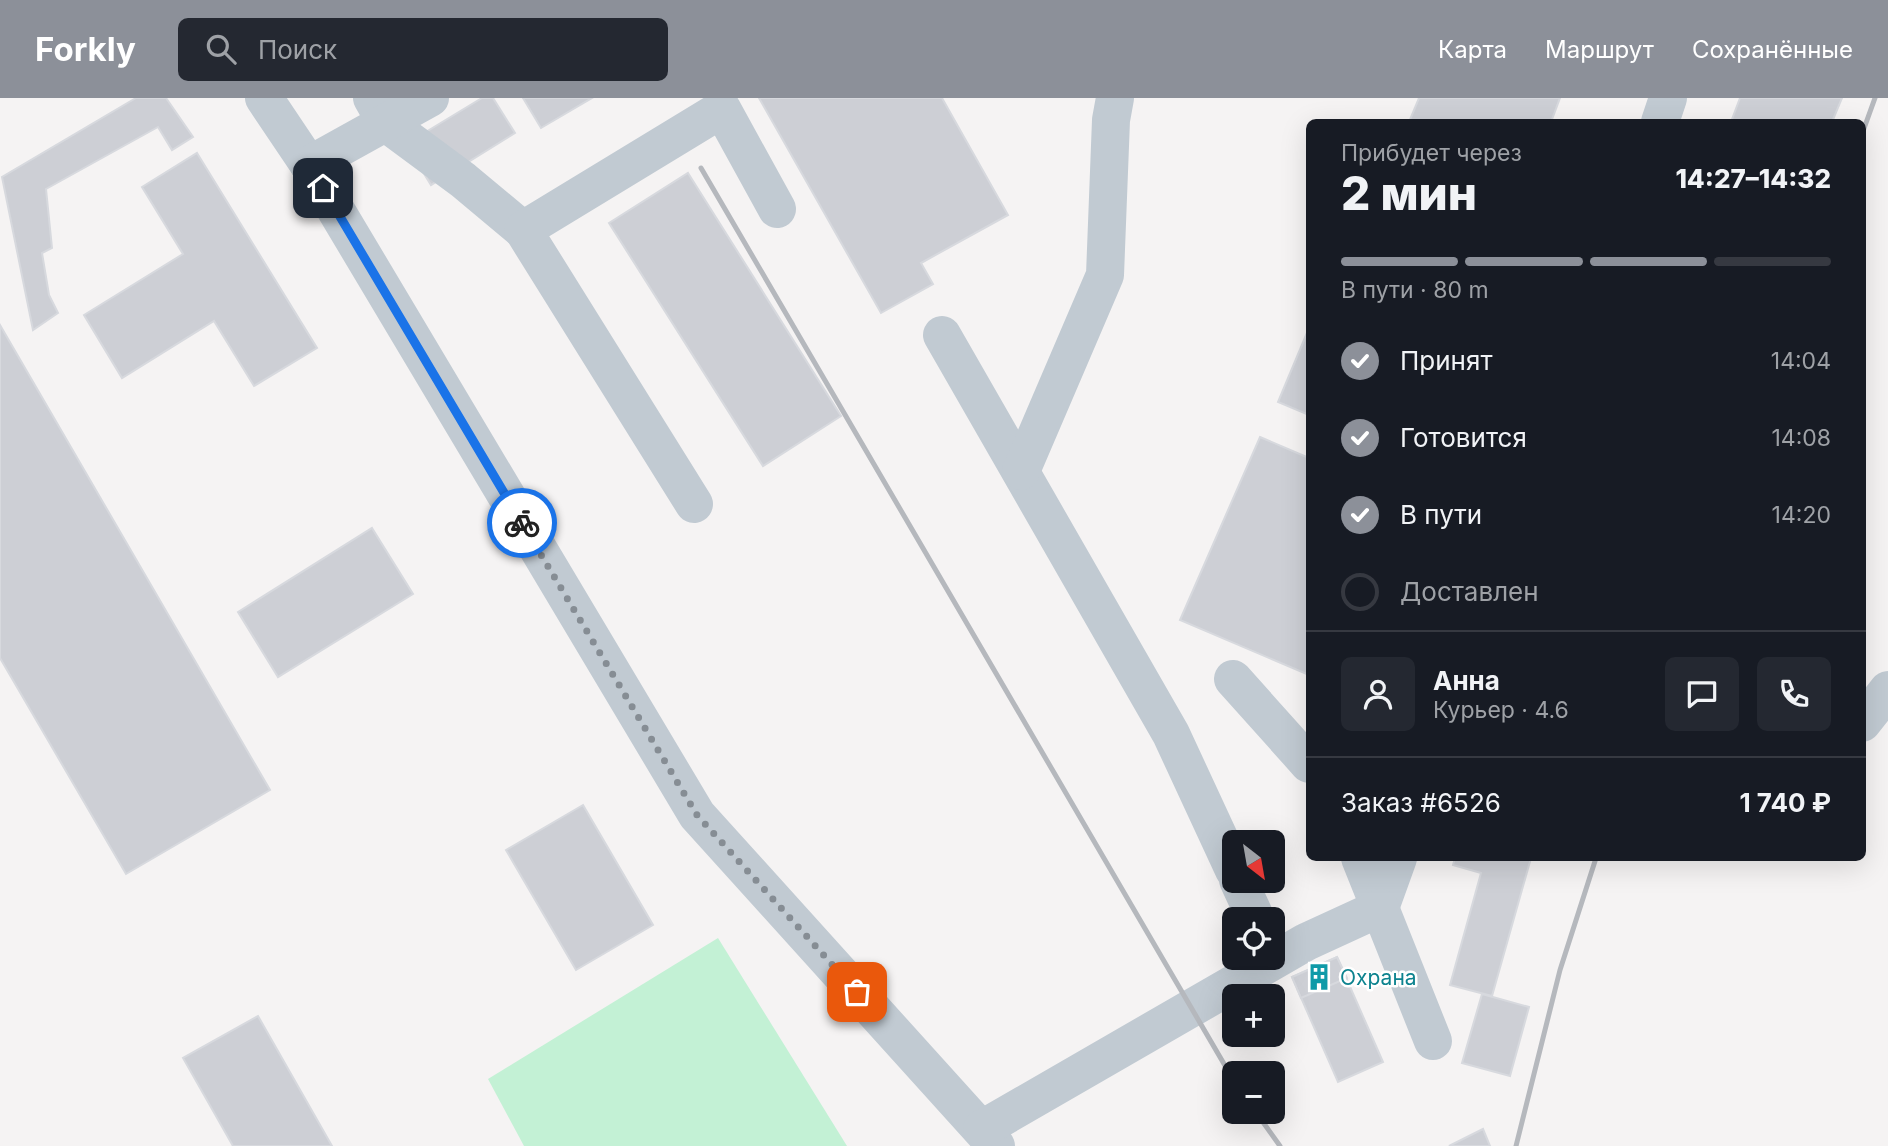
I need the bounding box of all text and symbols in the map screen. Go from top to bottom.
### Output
search box [178,18,668,81]
text: Forkly [35,29,136,69]
icon: search [202,30,240,68]
text: Поиск [258,34,337,65]
text: Карта [1438,35,1507,64]
text: Маршрут [1545,35,1654,64]
text: Сохранённые [1692,35,1853,64]
text: Прибудет через [1341,139,1522,167]
pin [293,158,353,218]
text: 14:27–14:32 [1675,163,1831,194]
text: 2 мин [1341,165,1477,221]
icon: home [304,169,342,207]
text: В пути · 80 m [1341,276,1489,304]
icon: check [1341,342,1379,380]
text: Принят [1400,345,1493,376]
text: 14:04 [1771,347,1831,375]
icon: check [1341,419,1379,457]
text: Готовится [1400,422,1527,453]
text: 14:08 [1771,424,1831,452]
courier [487,488,557,558]
icon: check [1341,496,1379,534]
text: В пути [1400,499,1482,530]
text: 14:20 [1772,501,1831,529]
icon: bike [503,504,541,542]
text: Доставлен [1400,576,1539,607]
button: person [1341,657,1415,731]
button: chat [1665,657,1739,731]
button: phone [1757,657,1831,731]
text: Анна [1433,665,1500,696]
text: Курьер · 4.6 [1433,696,1569,724]
text: Заказ #6526 [1341,787,1501,818]
text: 1 740 ₽ [1739,787,1831,818]
north arrow [1222,830,1284,892]
map controls [1222,830,1285,1124]
button: locate [1222,907,1285,970]
pin [827,962,887,1022]
building icon: Охрана [1304,962,1334,992]
place label: Охрана [1340,965,1417,990]
icon: bag [838,973,876,1011]
button: + [1222,984,1285,1047]
button: − [1222,1061,1285,1124]

